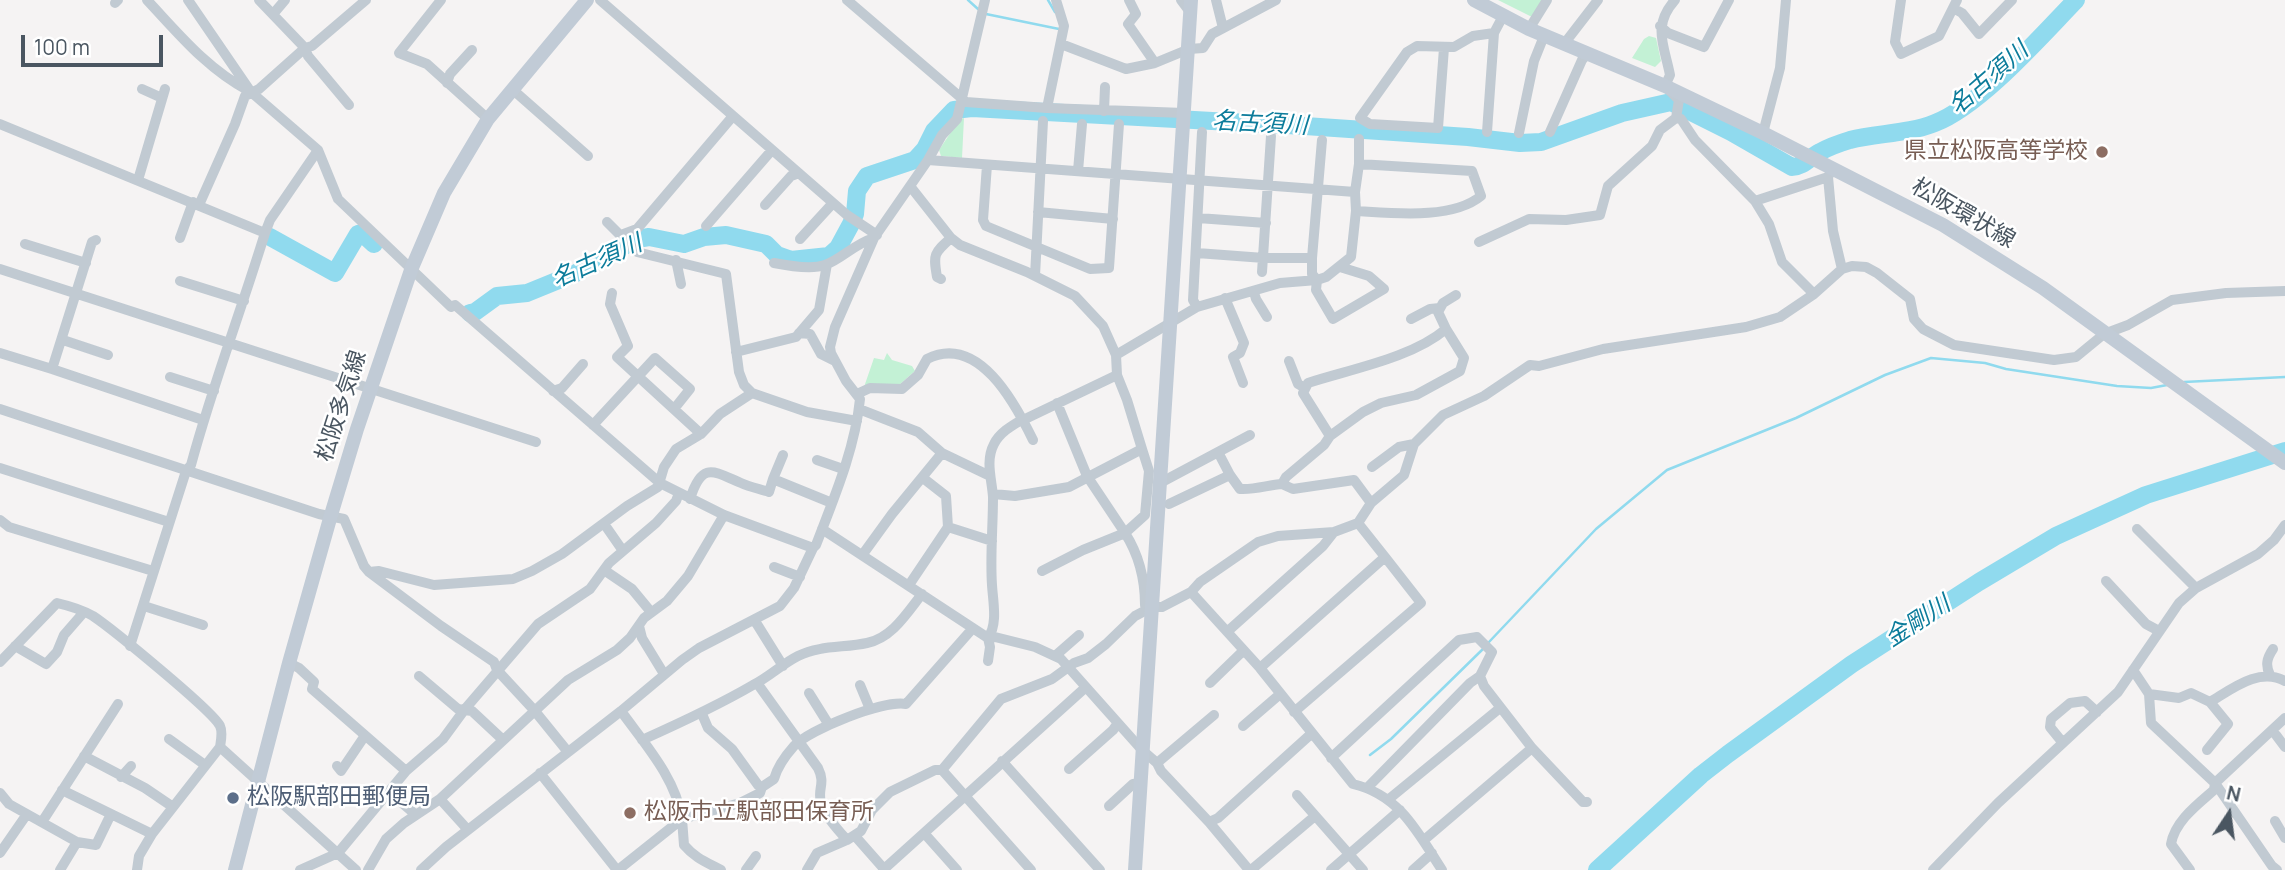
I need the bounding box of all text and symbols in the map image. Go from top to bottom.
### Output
scale bar [24,21,166,65]
text: 100 m [34,33,90,61]
water label: 名古須川 [1943,37,2035,121]
water label: 名古須川 [1211,107,1309,141]
place label: 県立松阪高等学校 [1904,138,2088,166]
marker: 県立松阪高等学校 [2094,144,2110,160]
street label: 松阪環状線 [1906,173,2020,255]
water label: 名古須川 [547,229,647,295]
street label: 松阪多気線 [311,347,373,465]
water label: 金剛川 [1880,590,1956,654]
north arrow [2194,779,2264,849]
text: N [2224,779,2243,808]
place label: 松阪駅部田郵便局 [247,784,431,812]
marker: 松阪駅部田郵便局 [225,790,241,806]
place label: 松阪市立駅部田保育所 [644,799,874,827]
marker: 松阪市立駅部田保育所 [622,805,638,821]

